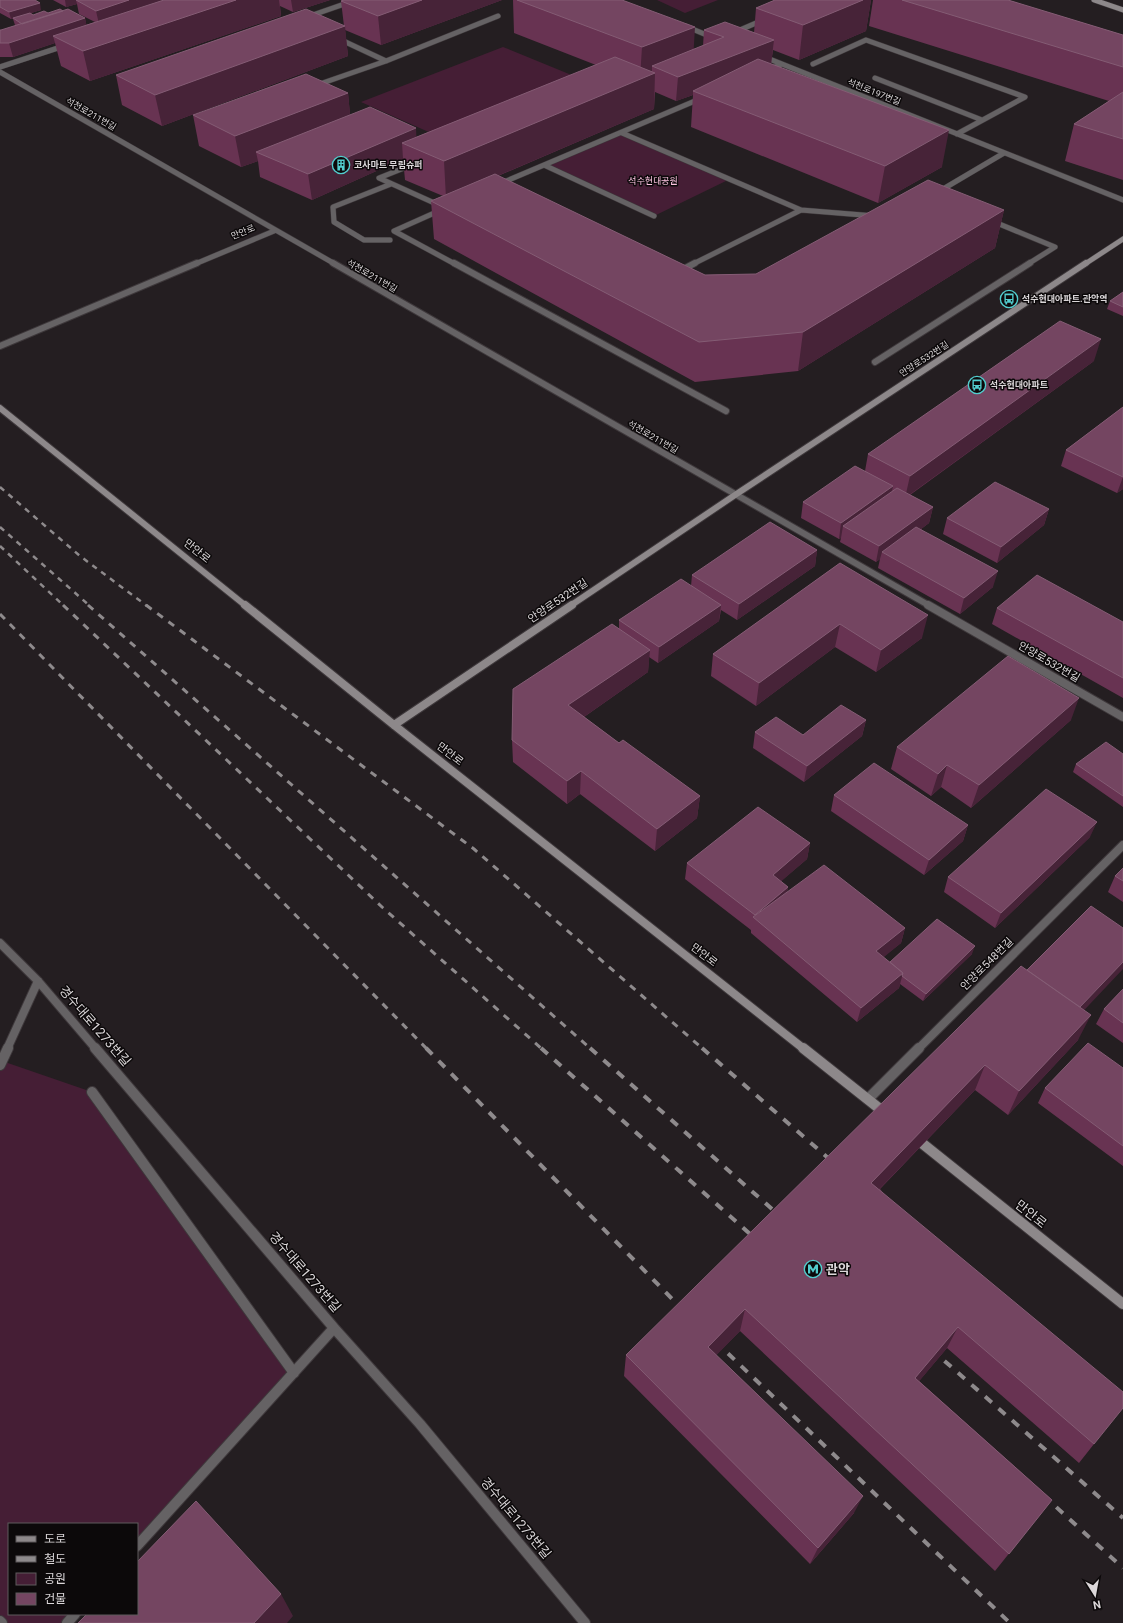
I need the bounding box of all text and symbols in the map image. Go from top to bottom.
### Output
street label: 석천로197번길 [846,76,902,107]
street label: 석천로211번길 [64,95,118,132]
building icon: 코사마트 무림슈퍼 [331,155,351,175]
place label: 코사마트 무림슈퍼 [354,160,422,170]
park label: 석수현대공원 [628,176,678,186]
street label: 만안로 [230,223,256,241]
street label: 석천로211번길 [345,257,399,294]
bus stop icon: 석수현대아파트.관악역 [999,289,1019,309]
place label: 석수현대아파트.관악역 [1022,293,1107,304]
street label: 안양로532번길 [898,339,950,379]
bus stop icon: 석수현대아파트 [967,375,987,395]
place label: 석수현대아파트 [990,379,1048,390]
street label: 석천로211번길 [626,418,680,455]
street label: 만안로 [181,536,213,566]
street label: 안양로532번길 [526,576,590,626]
street label: 안양로532번길 [1016,639,1082,685]
street label: 만안로 [434,740,466,768]
street label: 안양로548번길 [958,935,1016,993]
street label: 만안로 [688,941,720,969]
street label: 경수대로1273번길 [56,983,134,1069]
street label: 만안로 [1012,1197,1050,1231]
street label: 경수대로1273번길 [266,1229,344,1315]
metro station icon: 관악 [803,1259,823,1279]
place label: 관악 [826,1262,850,1277]
street label: 경수대로1273번길 [478,1474,554,1562]
legend [8,1523,138,1615]
text: 도로 [44,1532,66,1546]
text: 철도 [44,1552,66,1566]
text: 공원 [44,1572,66,1586]
north arrow [1075,1575,1115,1615]
text: 건물 [44,1592,66,1606]
text: N [1092,1597,1102,1611]

